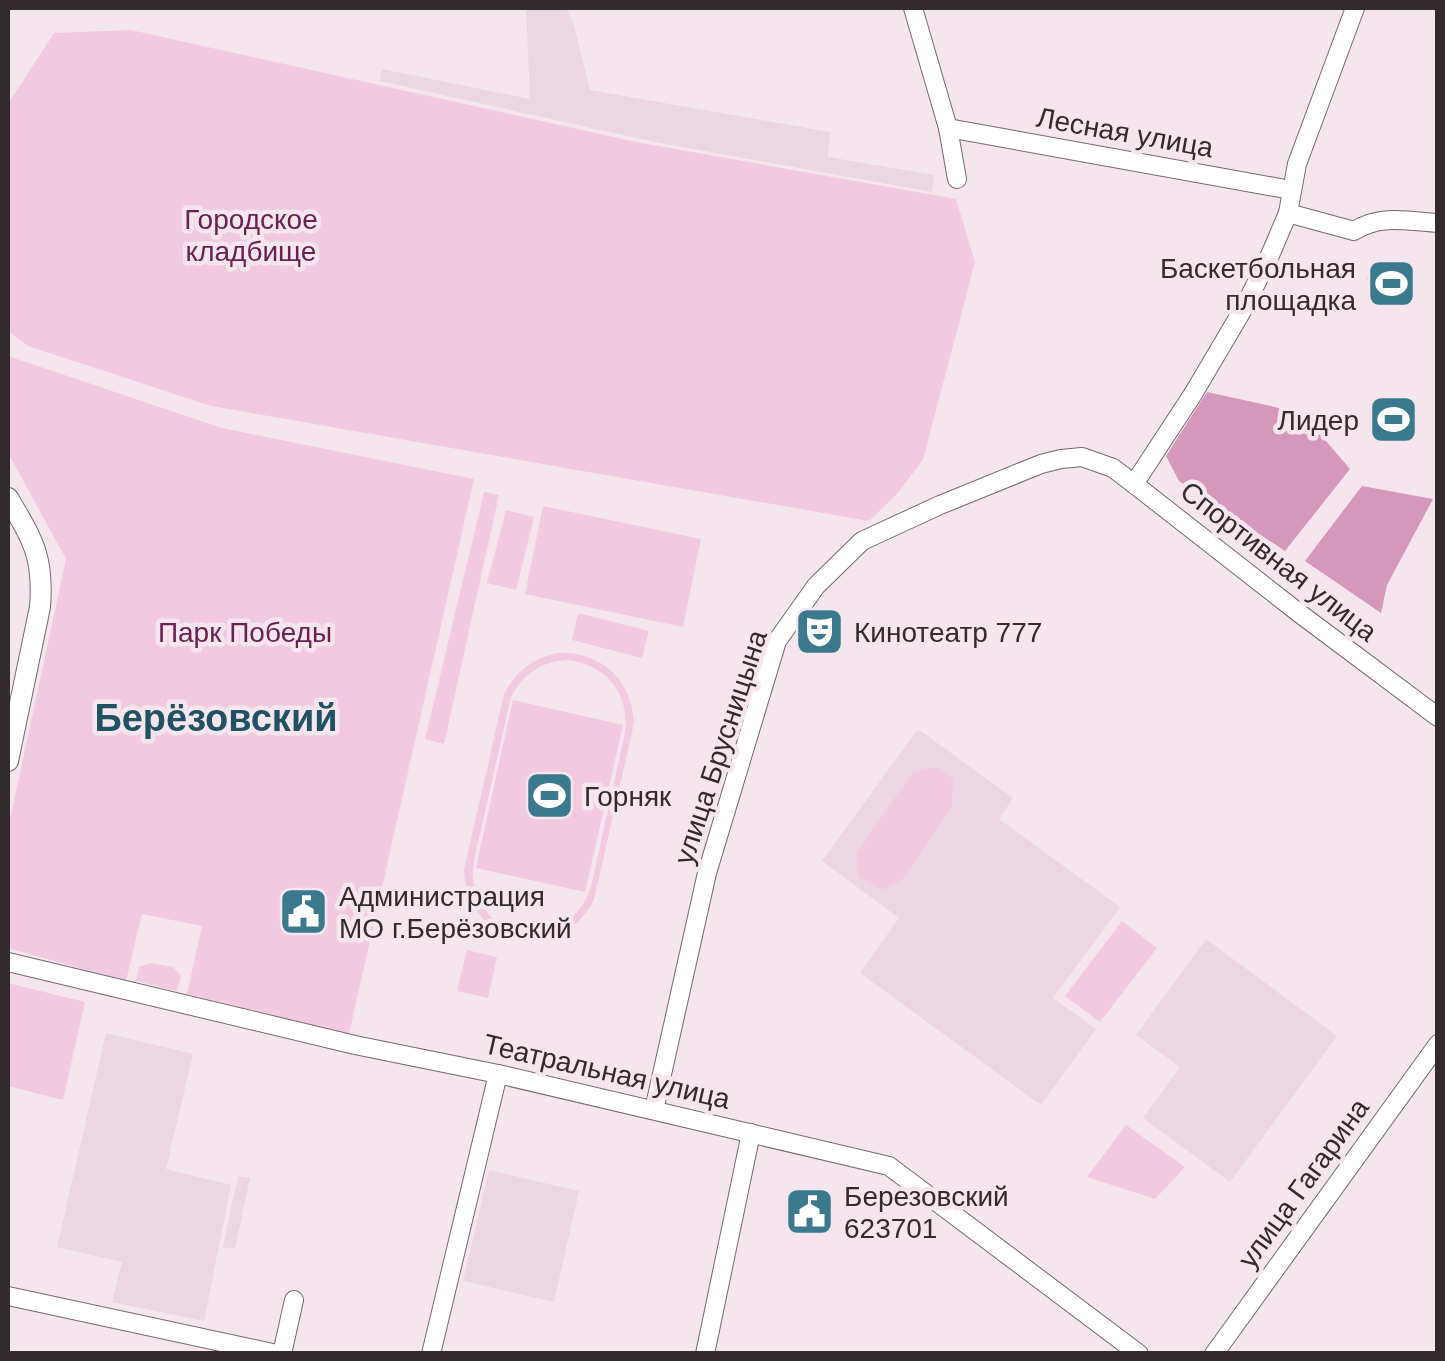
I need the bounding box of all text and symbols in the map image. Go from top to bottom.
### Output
street label: Лесная улица [1034,102,1216,163]
park label: Городское кладбище [184,204,318,267]
place label: Баскетбольная площадка [1160,253,1356,316]
sports icon: Баскетбольная площадка [1365,258,1417,310]
sports icon: Лидер [1368,394,1420,446]
place label: Лидер [1278,405,1359,436]
street label: Спортивная улица [1175,475,1383,648]
theatre icon: Кинотеатр 777 [793,606,845,658]
park label: Парк Победы [158,617,332,648]
place label: Кинотеатр 777 [854,617,1042,648]
street label: улица Брусницына [668,626,773,868]
district label: Берёзовский [94,697,338,739]
sports icon: Горняк [523,770,575,822]
place label: Горняк [584,781,672,812]
place label: Администрация МО г.Берёзовский [339,881,572,944]
public building icon: Администрация МО г.Берёзовский [278,886,330,938]
street label: Театральная улица [481,1028,734,1115]
street label: улица Гагарина [1232,1092,1375,1274]
place label: Березовский 623701 [844,1181,1009,1244]
public building icon: Березовский 623701 [783,1186,835,1238]

